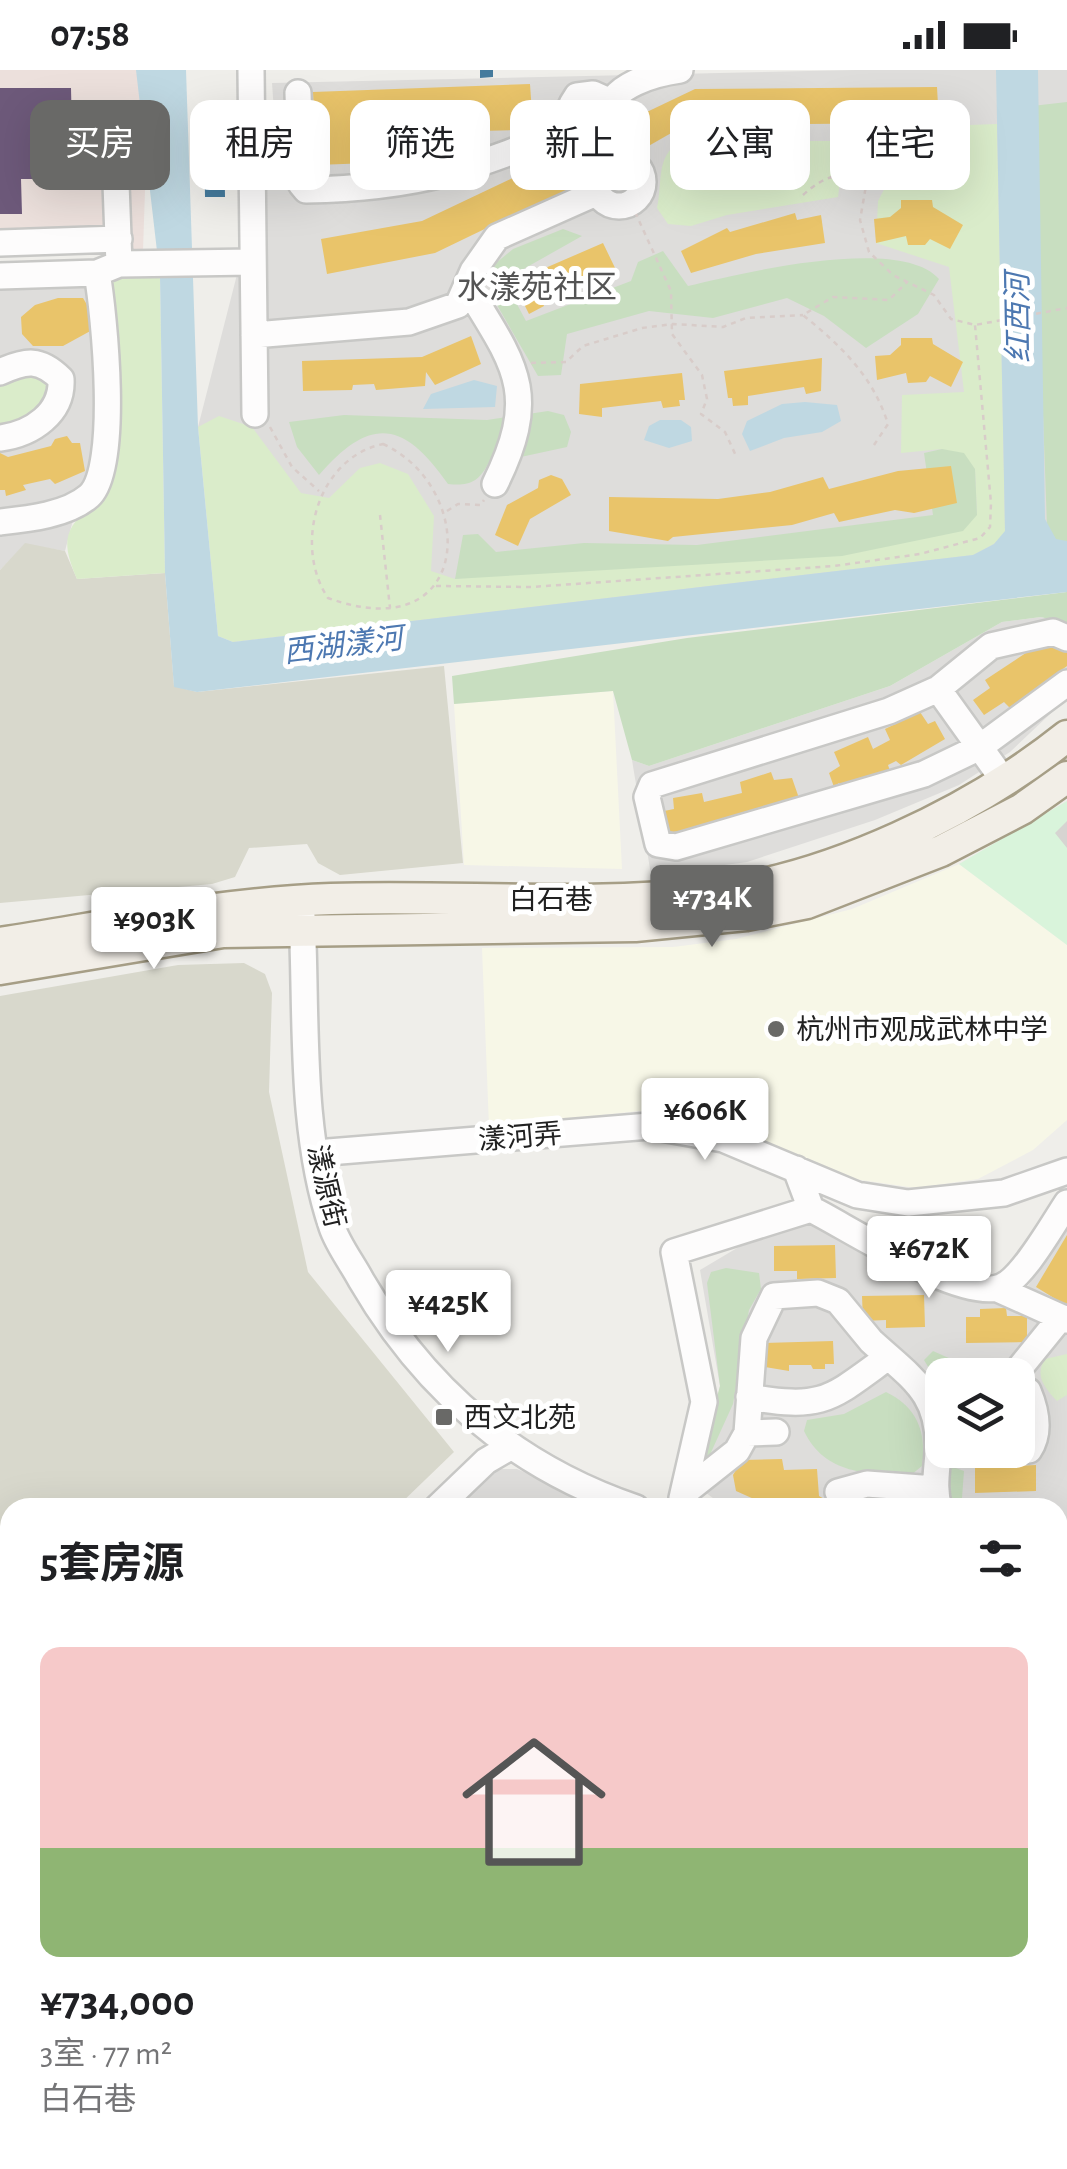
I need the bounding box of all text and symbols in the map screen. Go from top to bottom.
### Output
text: 07:58 [50,16,130,54]
chip: 买房 [30,100,170,190]
chip: 租房 [190,100,330,190]
chip: 筛选 [350,100,490,190]
chip: 新上 [510,100,650,190]
chip: 公寓 [670,100,810,190]
chip: 住宅 [830,100,970,190]
water label: 红西河 [1001,268,1035,363]
district label: 水漾苑社区 [457,270,617,304]
water label: 西湖漾河 [281,621,409,668]
pin: ¥734K [642,865,782,950]
text: ¥734K [672,881,752,913]
street label: 白石巷 [509,885,593,915]
pin: ¥903K [84,887,224,972]
text: ¥903K [113,903,195,935]
place label: 杭州市观成武林中学 [796,1015,1048,1045]
marker: 杭州市观成武林中学 [765,1018,787,1040]
pin: ¥606K [635,1078,775,1163]
text: ¥606K [663,1094,747,1126]
street label: 漾河弄 [477,1118,563,1156]
street label: 漾源街 [302,1142,350,1231]
pin: ¥672K [859,1216,999,1301]
text: ¥672K [889,1232,969,1264]
pin: ¥425K [378,1270,518,1355]
text: ¥425K [408,1286,488,1318]
map controls [925,1358,1035,1468]
button: layers [925,1358,1035,1468]
place label: 西文北苑 [464,1403,576,1433]
marker: 西文北苑 [433,1406,455,1428]
icon: filters [973,1531,1028,1586]
text: 5套房源 [40,1543,184,1585]
icon: home [444,1712,624,1892]
text: ¥734,000 [40,1981,195,2023]
text: 3室 · 77 m² [40,2038,172,2070]
text: 白石巷 [40,2084,136,2116]

